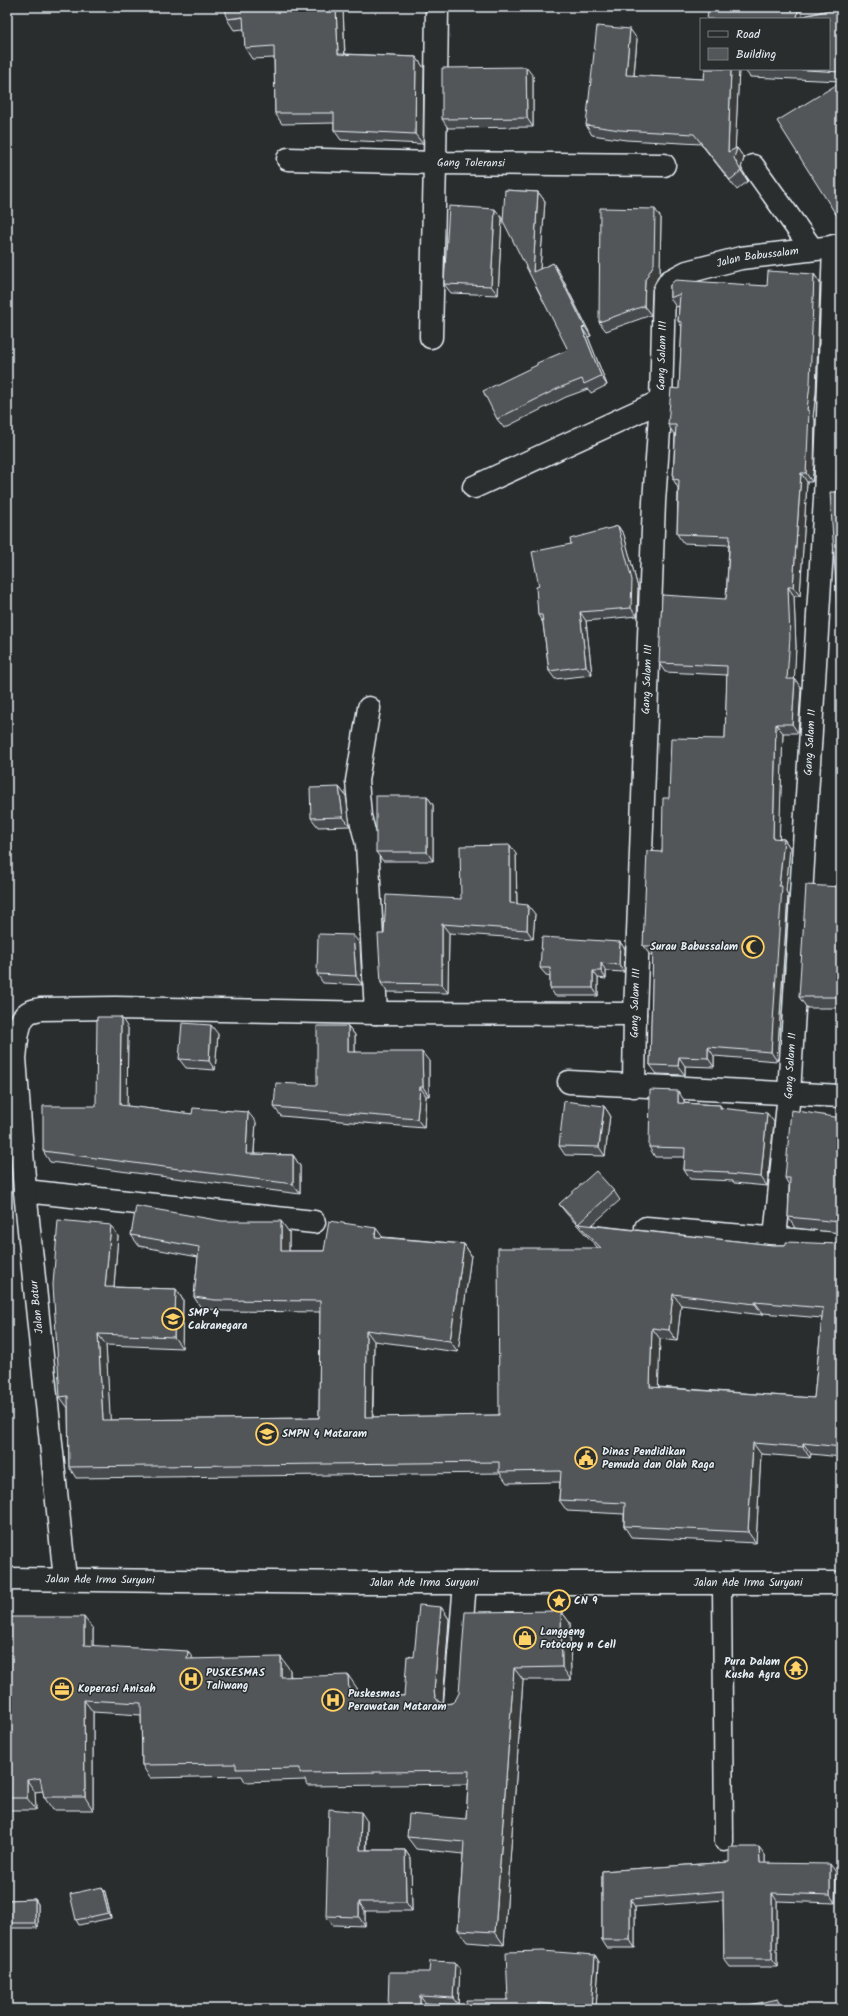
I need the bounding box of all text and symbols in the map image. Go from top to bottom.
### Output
legend [700,18,830,70]
text: Road [736,25,761,44]
text: Building [736,45,776,64]
street label: Gang Toleransi [437,154,505,173]
street label: Jalan Babussalam [715,242,800,273]
street label: Gang Salam III [652,320,672,391]
street label: Gang Salam III [637,644,658,714]
street label: Gang Salam II [799,709,821,776]
mosque icon: Surau Babussalam [740,934,766,960]
place label: Surau Babussalam [650,938,738,956]
street label: Gang Salam III [626,968,646,1038]
street label: Gang Salam II [779,1032,802,1100]
street label: Jalan Batur [25,1278,49,1335]
place label: SMP 4 Cakranegara [188,1304,248,1335]
school or university icon: SMP 4 Cakranegara [160,1306,186,1332]
school or university icon: SMPN 4 Mataram [254,1421,280,1447]
place label: SMPN 4 Mataram [282,1425,367,1443]
place label: Dinas Pendidikan Pemuda dan Olah Raga [602,1443,715,1474]
public building icon: Dinas Pendidikan Pemuda dan Olah Raga [573,1445,599,1471]
street label: Jalan Ade Irma Suryani [45,1570,155,1590]
street label: Jalan Ade Irma Suryani [369,1574,479,1592]
street label: Jalan Ade Irma Suryani [693,1574,803,1592]
place icon: CN 9 [546,1588,572,1614]
place label: CN 9 [574,1592,598,1610]
place label: Langgeng Fotocopy n Cell [540,1623,616,1654]
shop icon: Langgeng Fotocopy n Cell [512,1625,538,1651]
place label: Pura Dalam Kusha Agra [724,1653,780,1684]
temple icon: Pura Dalam Kusha Agra [783,1655,809,1681]
place label: PUSKESMAS Taliwang [206,1664,266,1695]
hospital icon: PUSKESMAS Taliwang [178,1666,204,1692]
office icon: Koperasi Anisah [49,1676,75,1702]
place label: Koperasi Anisah [78,1680,156,1698]
place label: Puskesmas Perawatan Mataram [348,1685,446,1716]
hospital icon: Puskesmas Perawatan Mataram [320,1687,346,1713]

